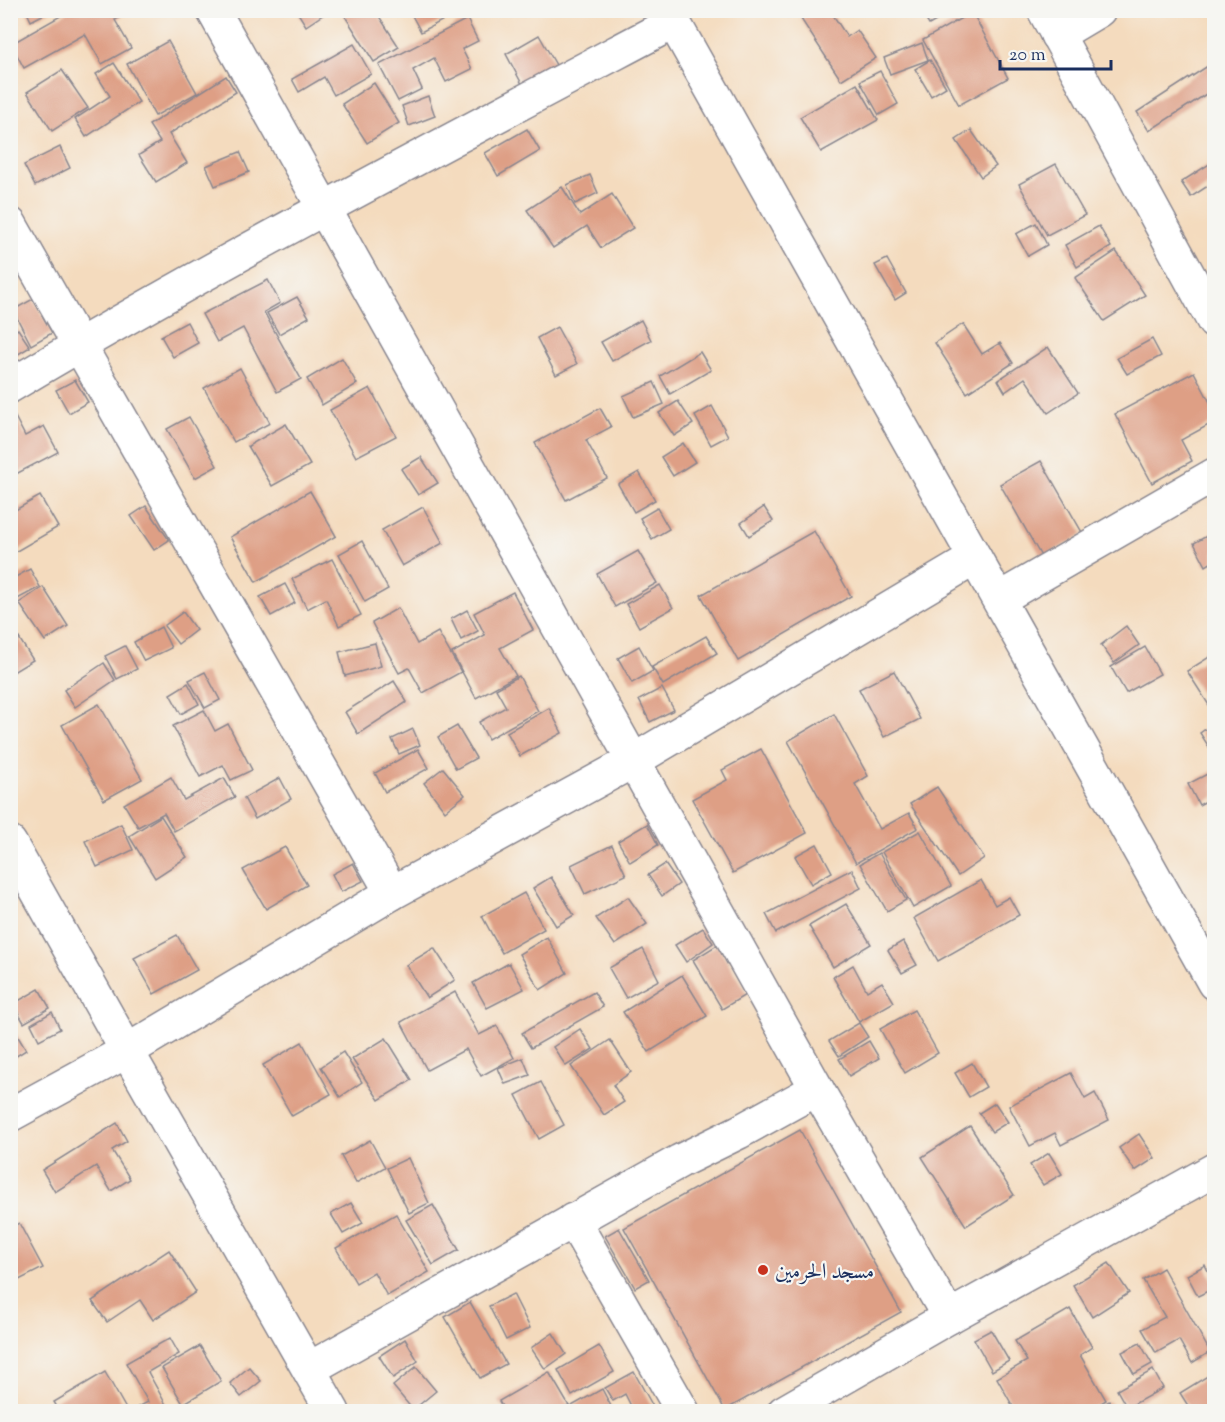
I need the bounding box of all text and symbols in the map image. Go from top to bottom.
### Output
scale bar [1000,33,1111,71]
text: 20 m [1009,43,1046,69]
place label: مسجد الحرمين [775,1257,874,1289]
marker: مسجد الحرمين [756,1263,770,1277]

